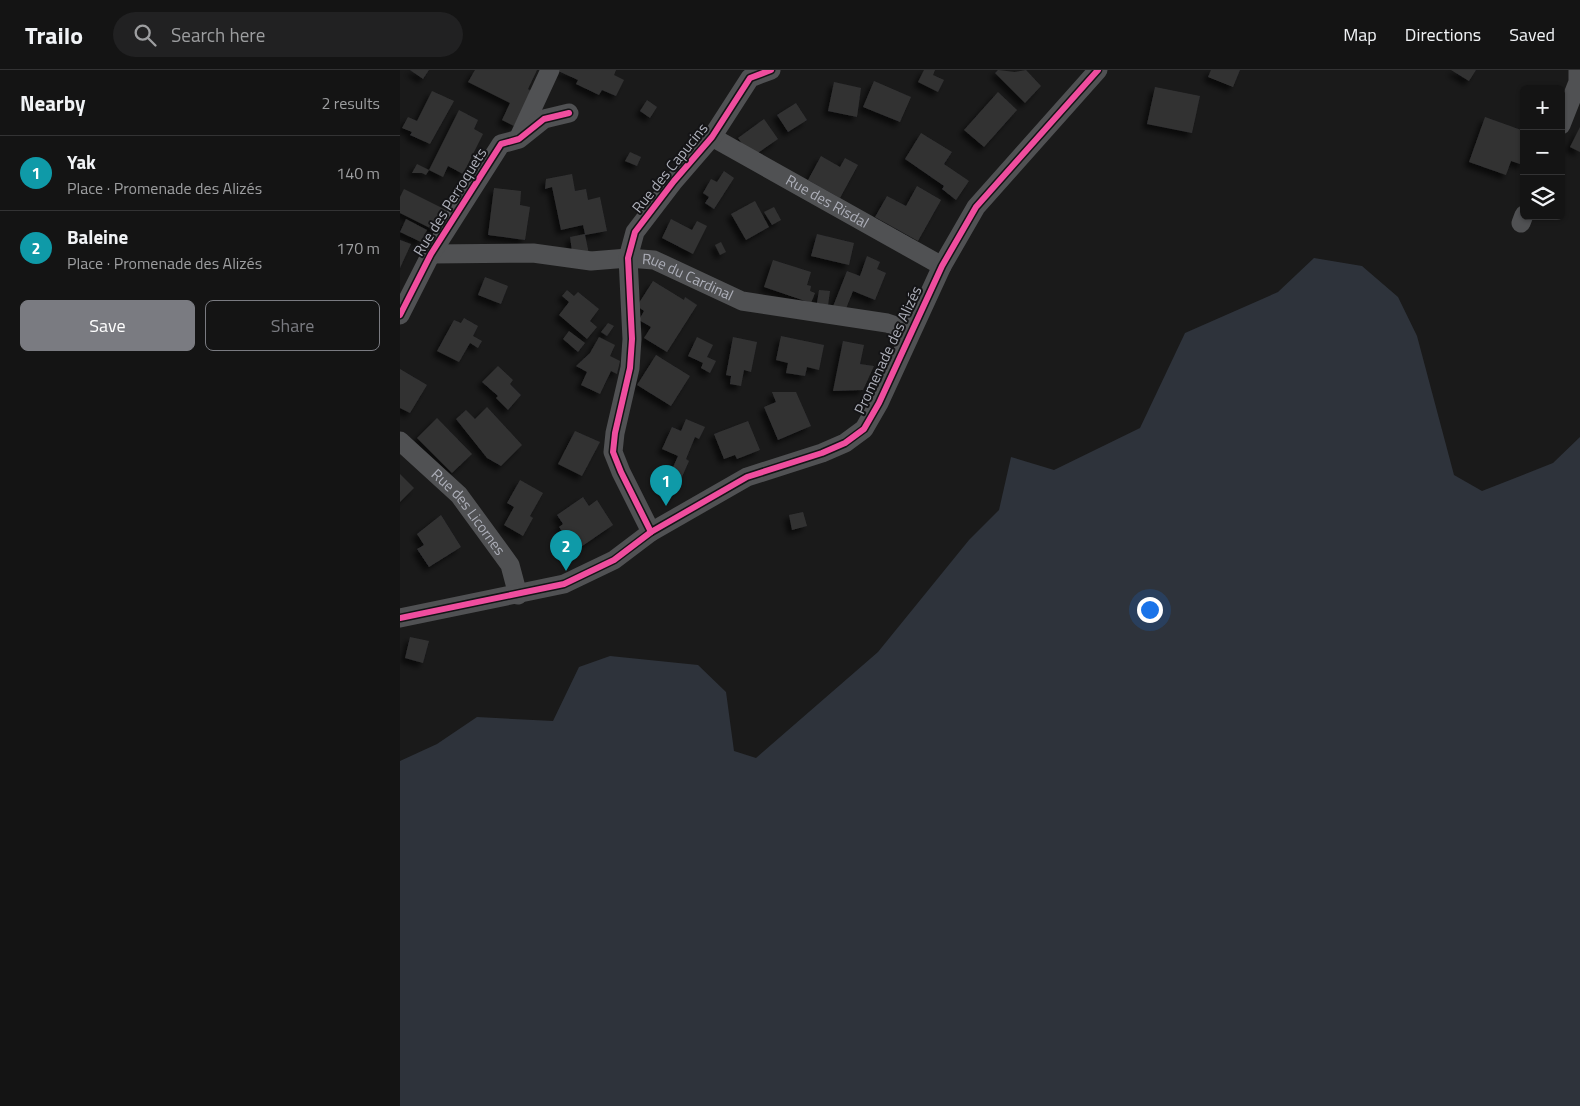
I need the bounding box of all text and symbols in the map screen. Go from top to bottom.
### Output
search box [113,12,463,57]
text: Trailo [25,17,83,53]
text: Search here [171,20,265,49]
icon: search [131,21,159,49]
text: Map [1343,21,1377,48]
text: Directions [1405,21,1481,48]
text: Saved [1509,21,1555,48]
map controls [1520,85,1565,220]
button: + [1520,85,1565,130]
text: Nearby [20,87,85,119]
text: 2 results [321,91,380,115]
street label: Rue des Capucins [626,118,713,218]
button: − [1520,130,1565,175]
street label: Rue des Perroquets [407,143,492,260]
text: Yak [67,147,96,176]
text: 1 [32,161,40,185]
text: 140 m [336,161,380,185]
street label: Rue des Risdal [781,169,873,234]
button: layers [1520,175,1565,220]
text: Place · Promenade des Alizés [67,176,262,200]
text: Baleine [67,222,128,251]
text: 2 [32,236,40,260]
text: 170 m [336,236,380,260]
street label: Rue du Cardinal [641,247,737,306]
text: Place · Promenade des Alizés [67,251,262,275]
street label: Promenade des Alizés [848,282,927,418]
button: Save [20,300,195,351]
button: Share [205,300,380,351]
street label: Rue des Licornes [426,463,511,560]
pin: 1 [650,465,682,506]
pin: 2 [550,530,582,571]
your location [1137,597,1163,623]

